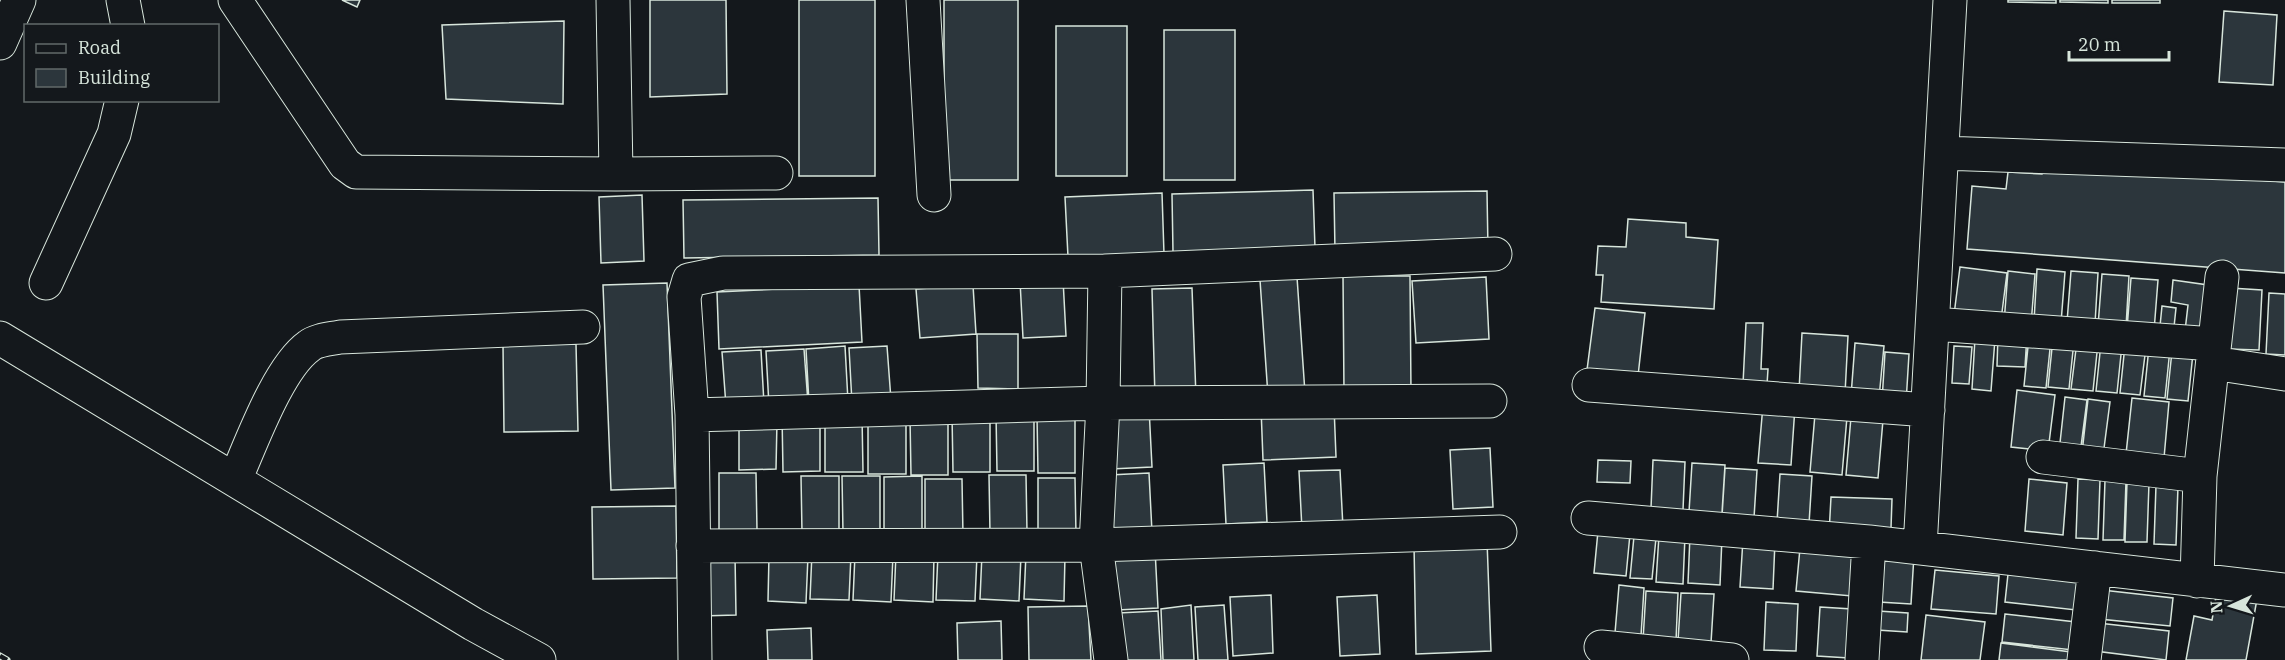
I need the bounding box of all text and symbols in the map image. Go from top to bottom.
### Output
legend [24,24,219,102]
scale bar [2069,24,2170,62]
text: 20 m [2078,33,2121,56]
text: Road [78,36,121,59]
text: Building [78,66,150,89]
north arrow [2201,576,2261,636]
text: N [2206,600,2226,614]

